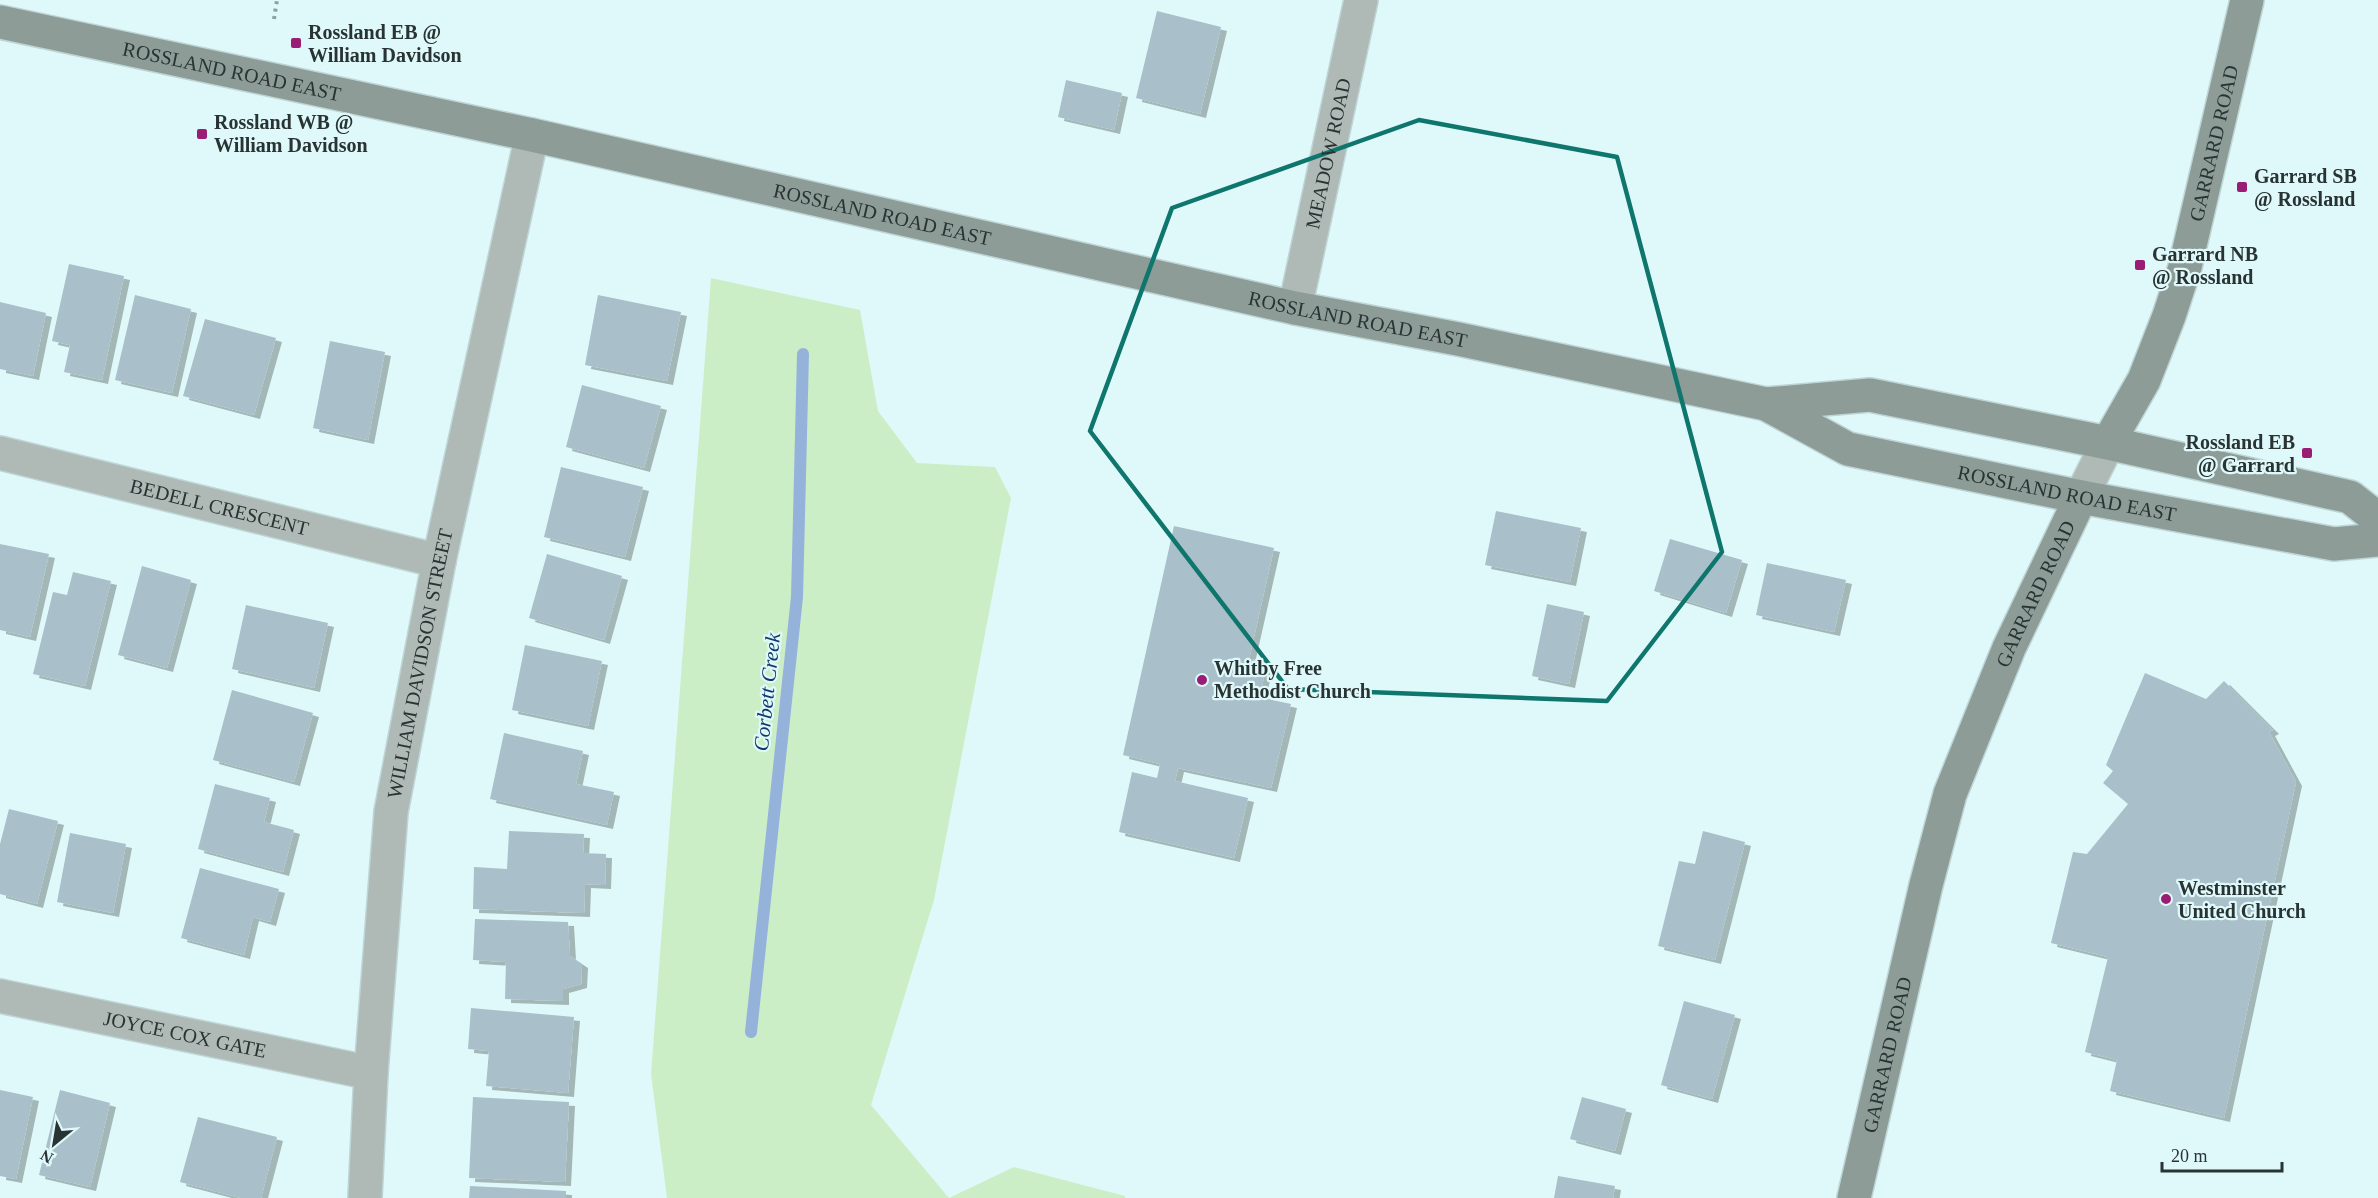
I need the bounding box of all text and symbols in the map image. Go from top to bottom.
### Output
place label: Rossland EB @ William Davidson [308,21,462,66]
marker: Rossland EB @ William Davidson [289,36,303,50]
street label: ROSSLAND ROAD EAST [121,37,343,105]
street label: GARRARD ROAD [2185,63,2243,223]
street label: MEADOW ROAD [1301,76,1355,231]
place label: Rossland WB @ William Davidson [214,111,368,156]
marker: Rossland WB @ William Davidson [195,127,209,141]
place label: Garrard SB @ Rossland [2254,165,2357,211]
street label: ROSSLAND ROAD EAST [771,179,993,250]
marker: Garrard SB @ Rossland [2235,180,2249,194]
place label: Garrard NB @ Rossland [2152,243,2258,289]
marker: Garrard NB @ Rossland [2133,258,2147,272]
street label: ROSSLAND ROAD EAST [1246,287,1469,352]
place label: Rossland EB @ Garrard [2186,431,2295,477]
marker: Rossland EB @ Garrard [2300,446,2314,460]
street label: ROSSLAND ROAD EAST [1956,461,2178,525]
street label: BEDELL CRESCENT [128,474,311,540]
street label: GARRARD ROAD [1991,517,2079,670]
street label: WILLIAM DAVIDSON STREET [383,527,457,800]
water label: Corbett Creek [749,631,785,752]
place label: Whitby Free Methodist Church [1214,657,1371,702]
marker: Whitby Free Methodist Church [1195,673,1209,687]
place label: Westminster United Church [2178,877,2306,922]
marker: Westminster United Church [2159,892,2173,906]
street label: GARRARD ROAD [1858,975,1916,1135]
street label: JOYCE COX GATE [102,1007,268,1062]
north arrow [24,1114,84,1174]
scale bar [2162,1135,2282,1173]
text: N [37,1146,56,1167]
text: 20 m [2171,1146,2208,1166]

